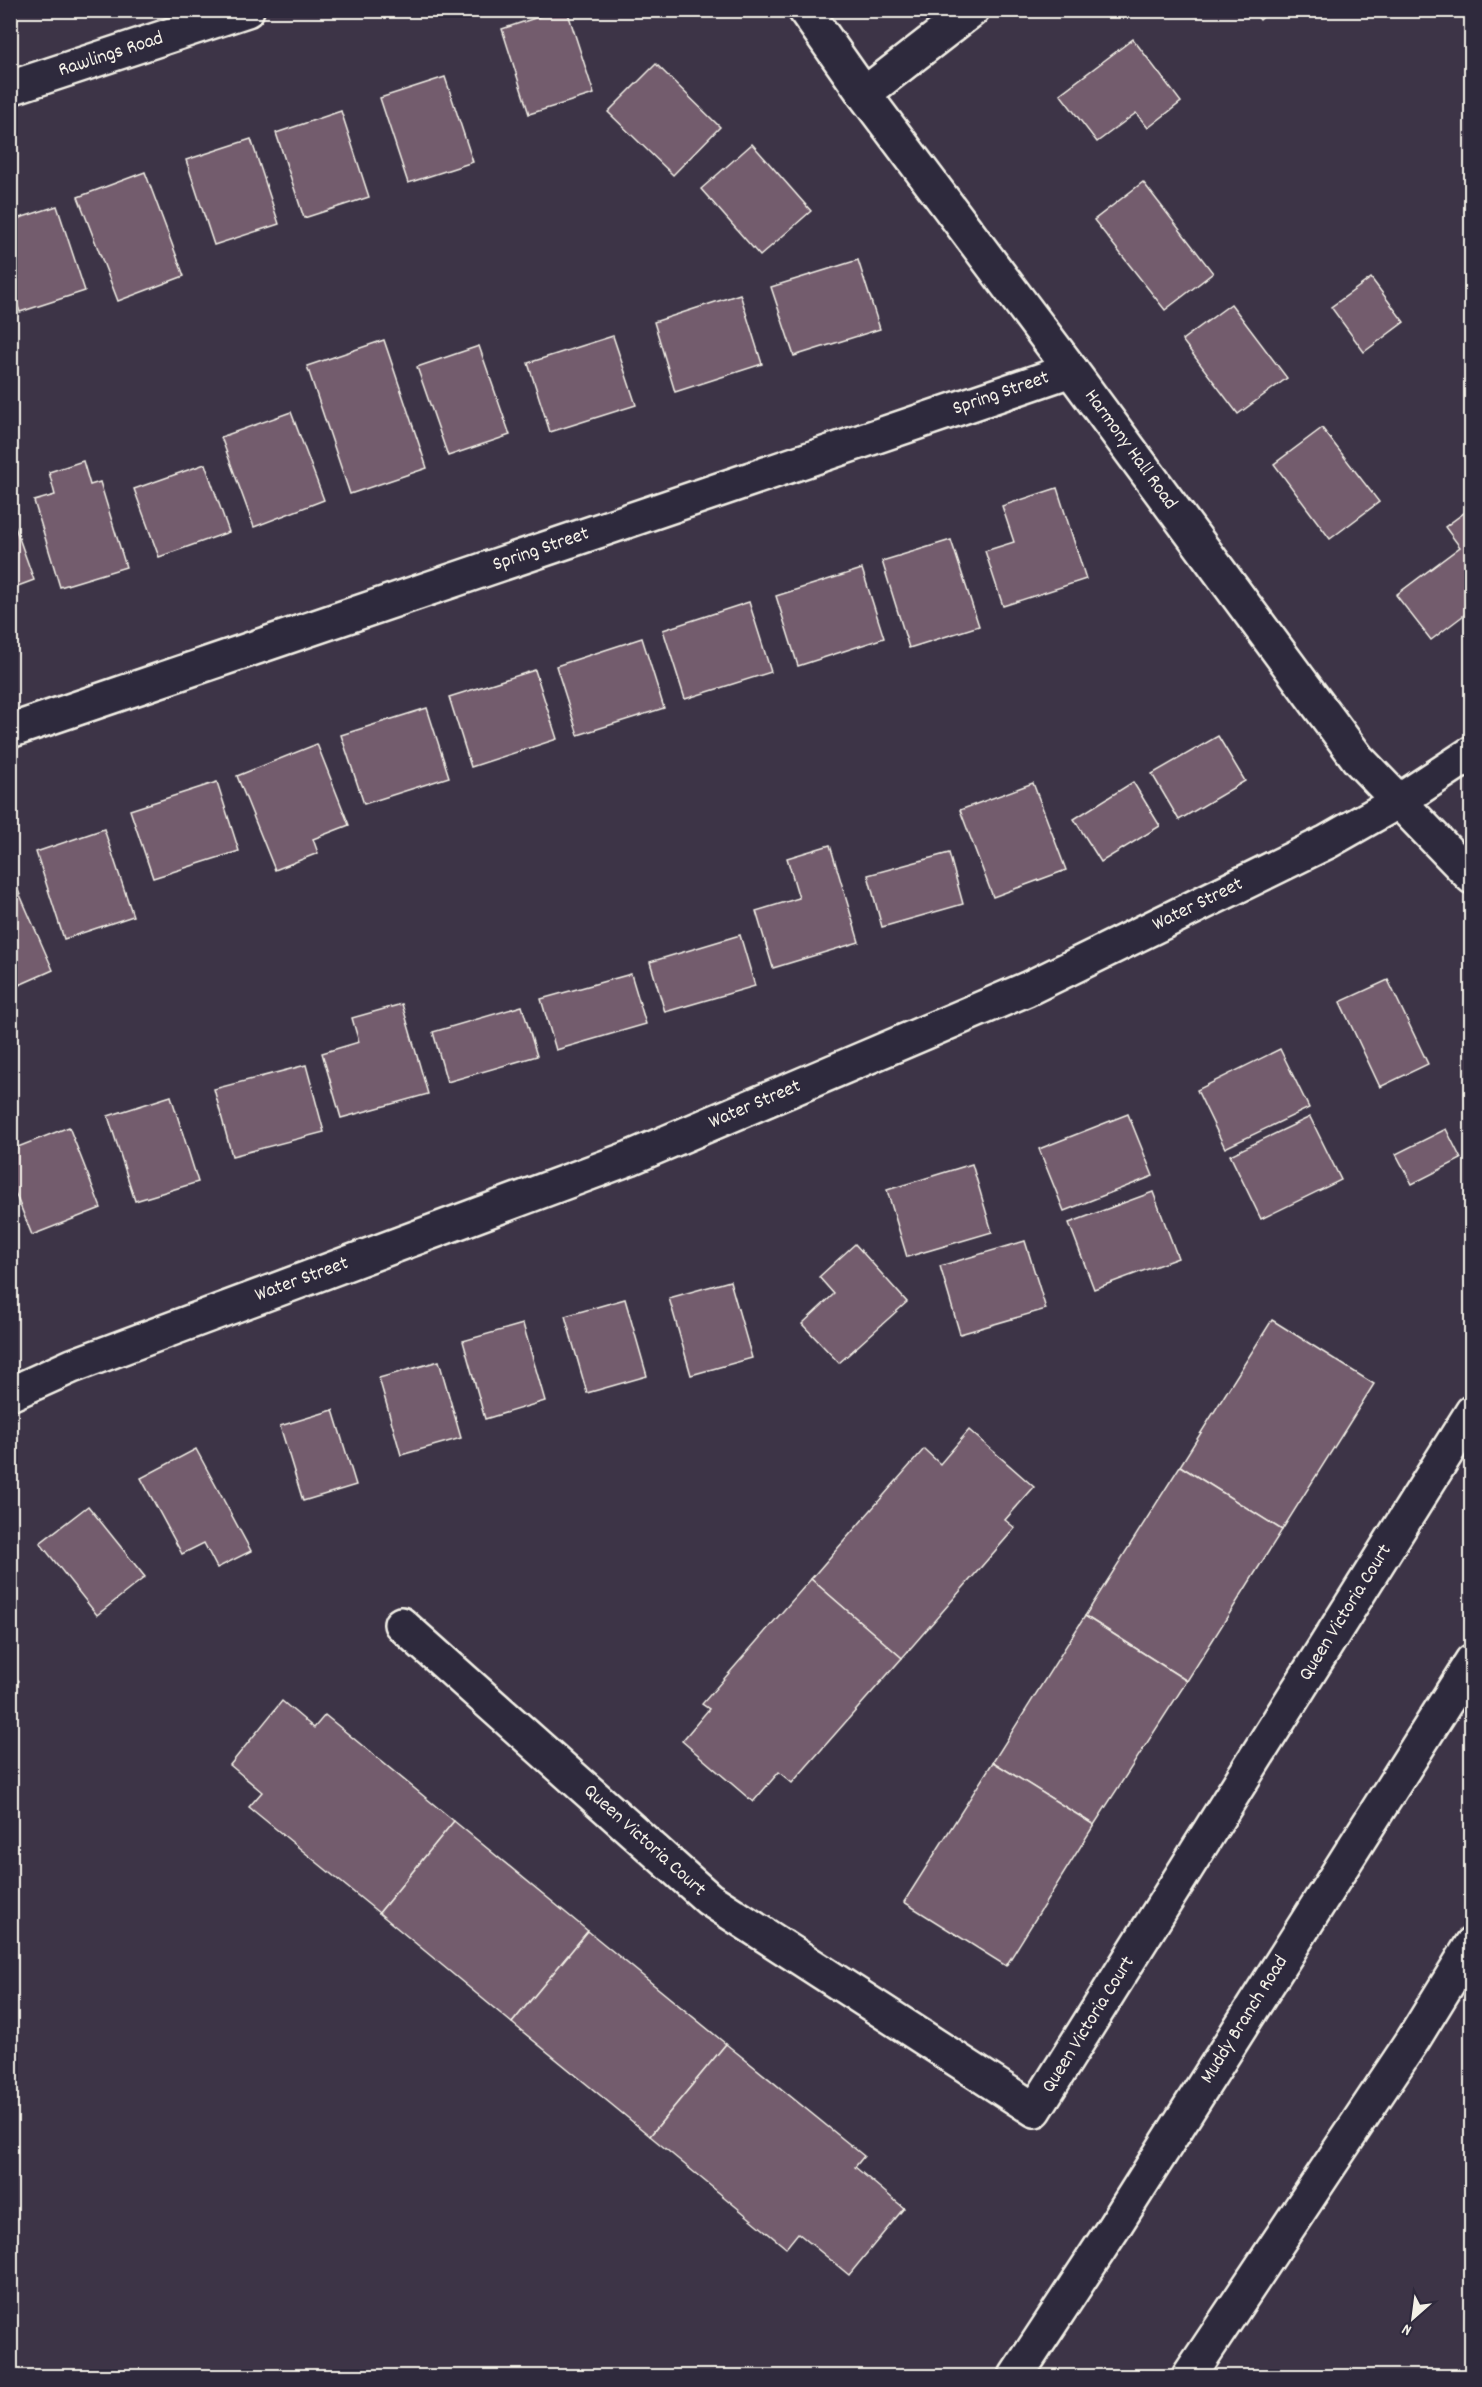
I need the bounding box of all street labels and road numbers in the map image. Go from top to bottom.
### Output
street label: Rawlings Road [55,25,167,85]
street label: Spring Street [949,364,1053,424]
street label: Harmony Hall Road [1077,384,1183,516]
street label: Spring Street [489,520,593,580]
street label: Water Street [1148,871,1248,939]
street label: Water Street [705,1073,805,1137]
street label: Water Street [251,1250,353,1310]
street label: Queen Victoria Court [1293,1539,1399,1687]
street label: Queen Victoria Court [576,1778,712,1904]
street label: Muddy Branch Road [1194,1950,1296,2090]
street label: Queen Victoria Court [1036,1951,1142,2099]

